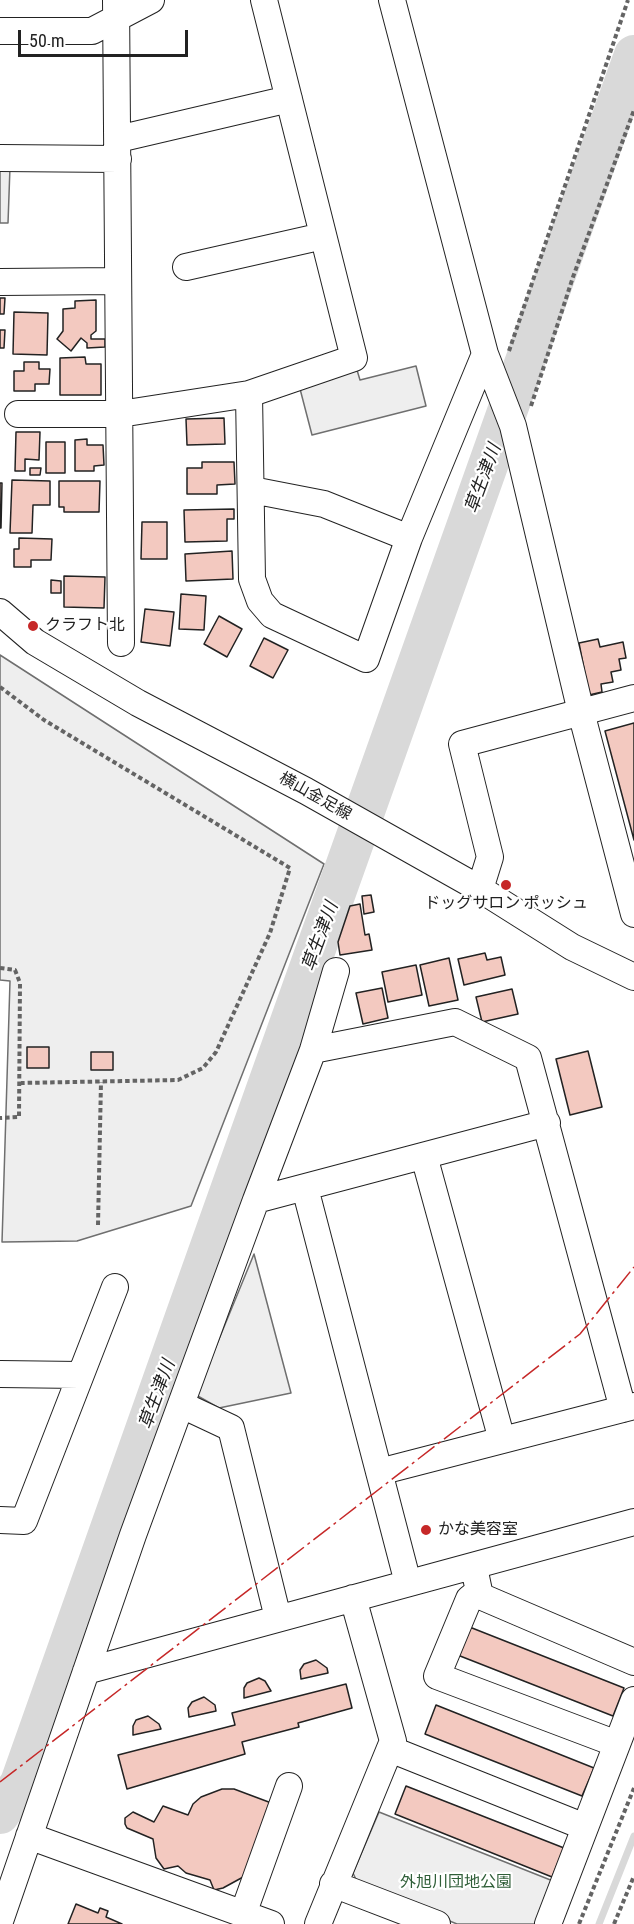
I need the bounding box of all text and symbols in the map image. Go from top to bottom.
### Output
scale bar [21,18,190,56]
text: 50 m [29,30,64,51]
water label: 草生津川 [462,441,506,517]
place label: クラフト北 [45,616,125,636]
marker: クラフト北 [26,619,40,633]
street label: 横山金足線 [275,769,355,825]
marker: ドッグサロン ポッシュ [499,878,513,892]
place label: ドッグサロン ポッシュ [424,894,588,914]
water label: 草生津川 [299,899,343,975]
water label: 草生津川 [136,1357,180,1433]
place label: かな美容室 [438,1520,518,1540]
marker: かな美容室 [419,1523,433,1537]
park label: 外旭川団地公園 [400,1873,512,1893]

